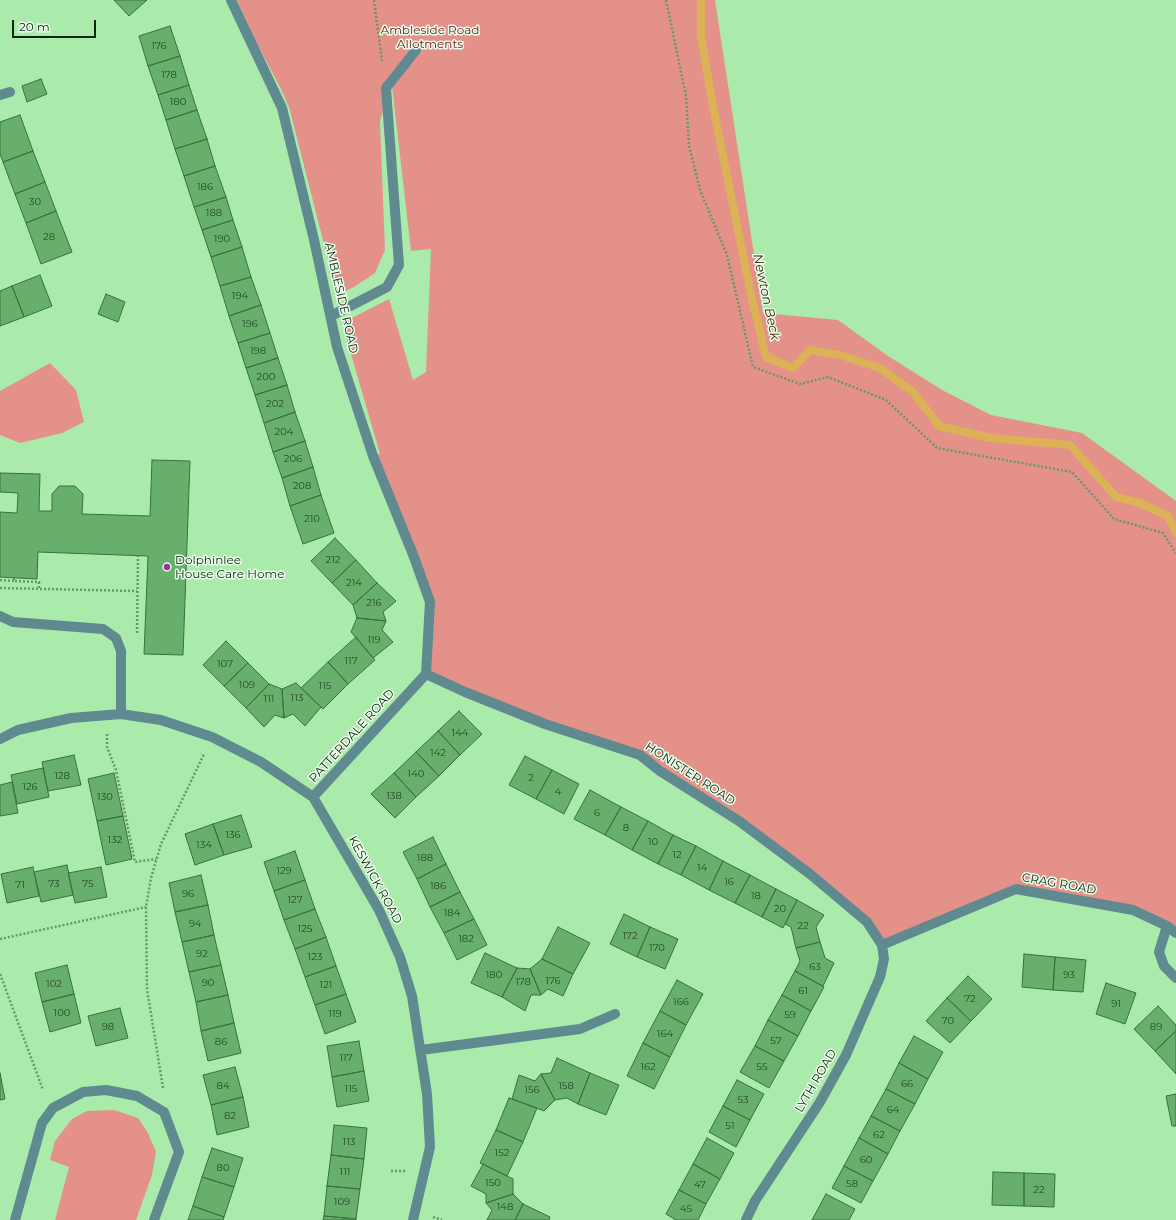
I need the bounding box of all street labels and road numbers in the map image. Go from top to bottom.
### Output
street label: AMBLESIDE ROAD [321,241,361,355]
street label: PATTERDALE ROAD [306,686,398,786]
street label: HONISTER ROAD [642,740,738,808]
street label: KESWICK ROAD [345,834,405,926]
street label: CRAG ROAD [1021,870,1097,898]
street label: LYTH ROAD [792,1047,840,1115]

